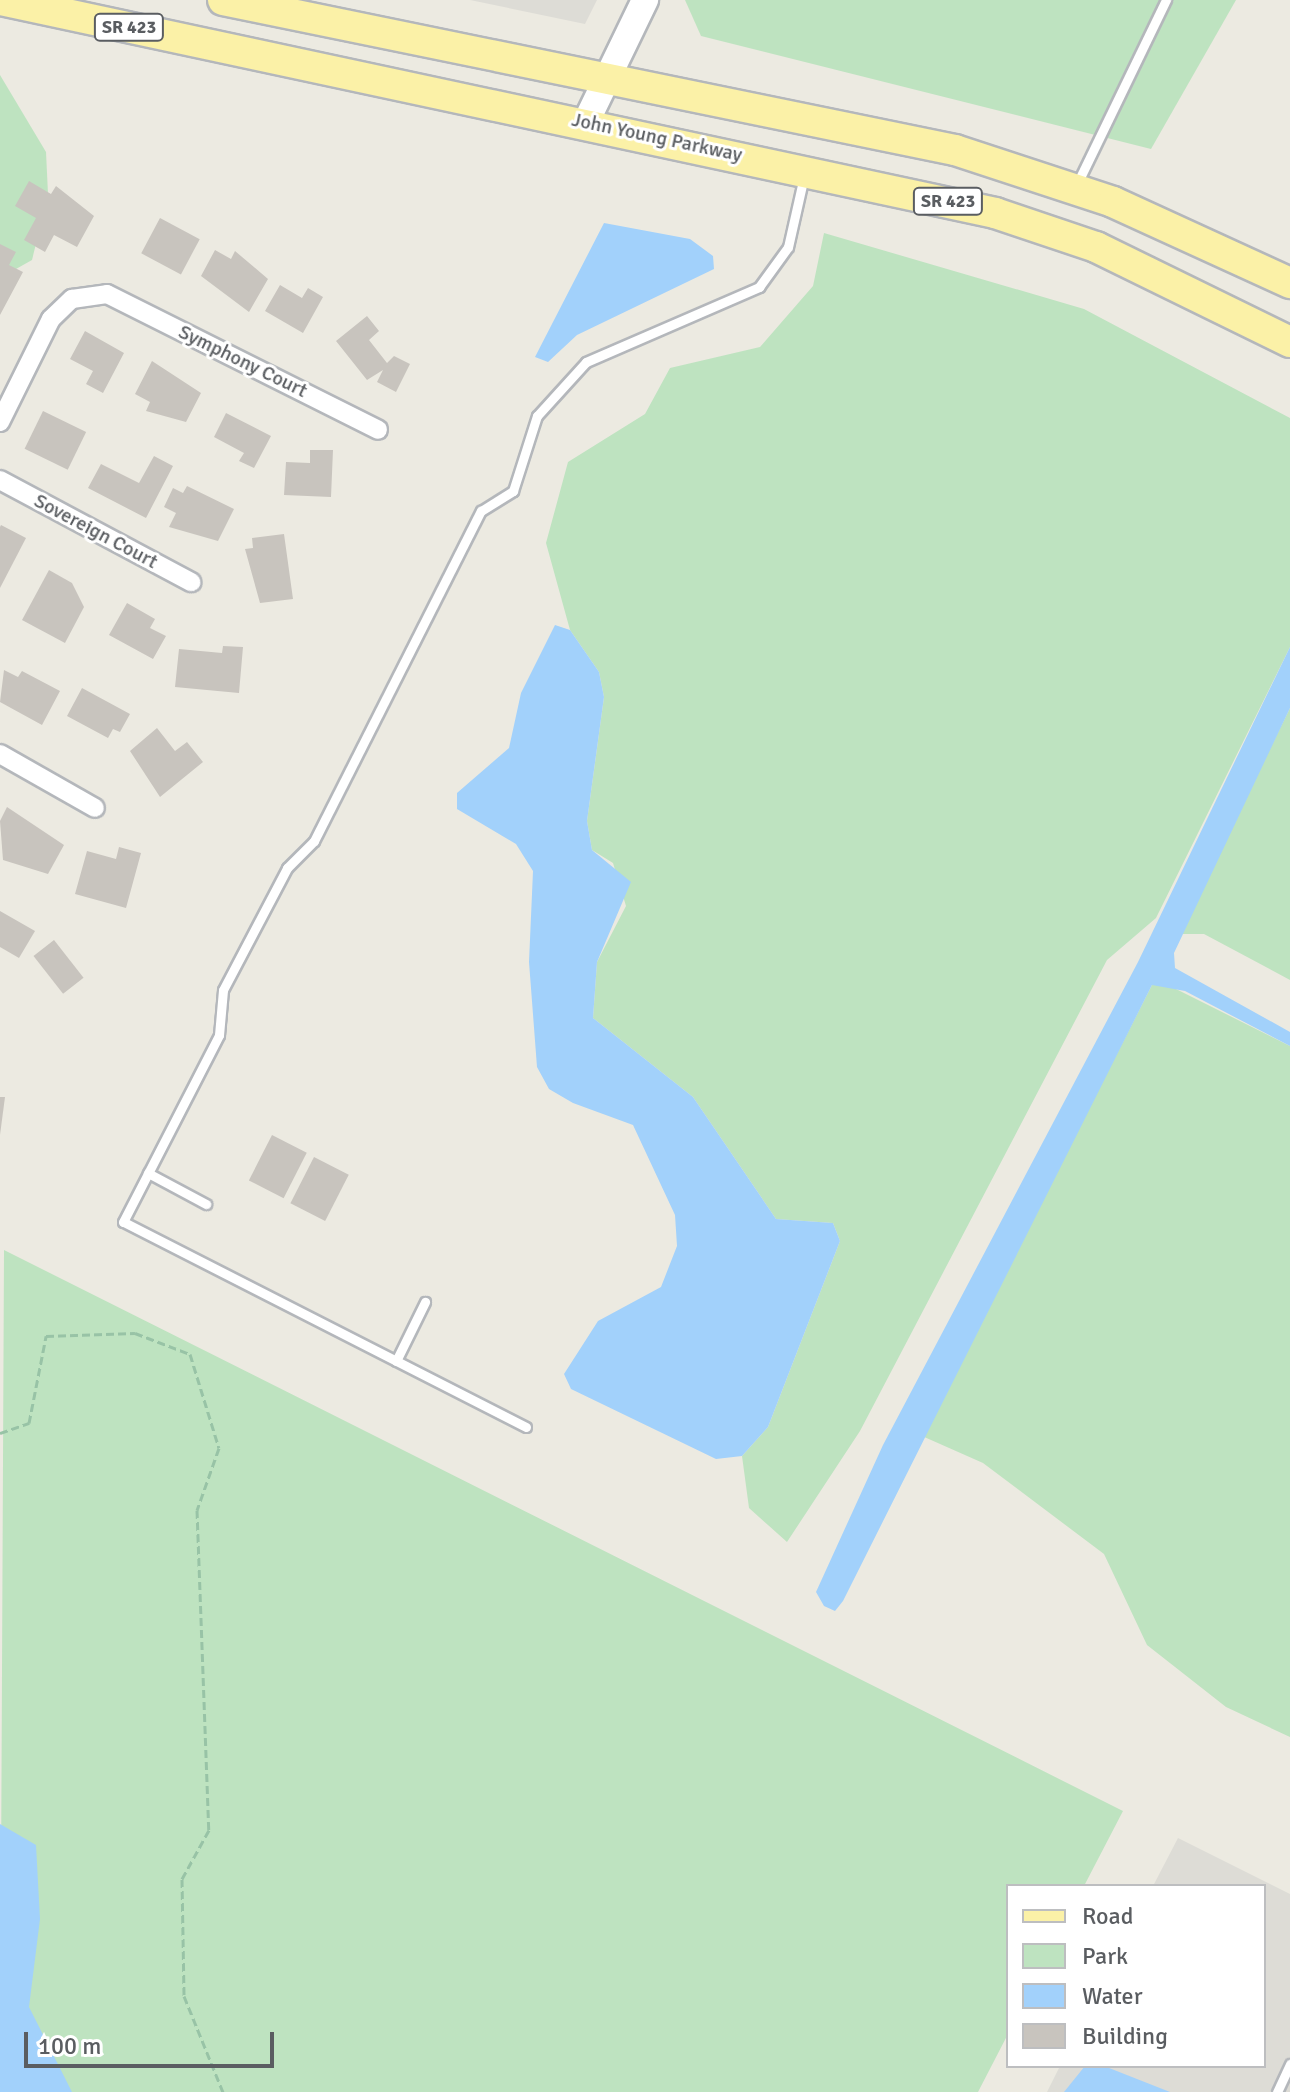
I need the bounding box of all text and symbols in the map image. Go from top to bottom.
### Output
road number: SR 423 [93,13,165,41]
street label: John Young Parkway [570,107,744,167]
road number: SR 423 [912,187,984,215]
street label: Symphony Court [175,319,311,403]
street label: Sovereign Court [30,488,162,574]
legend [1006,1884,1266,2068]
text: Road [1082,1901,1133,1931]
text: Park [1082,1941,1128,1971]
text: Water [1082,1981,1142,2011]
scale bar [28,2016,278,2066]
text: Building [1082,2021,1168,2051]
text: 100 m [38,2031,101,2061]

